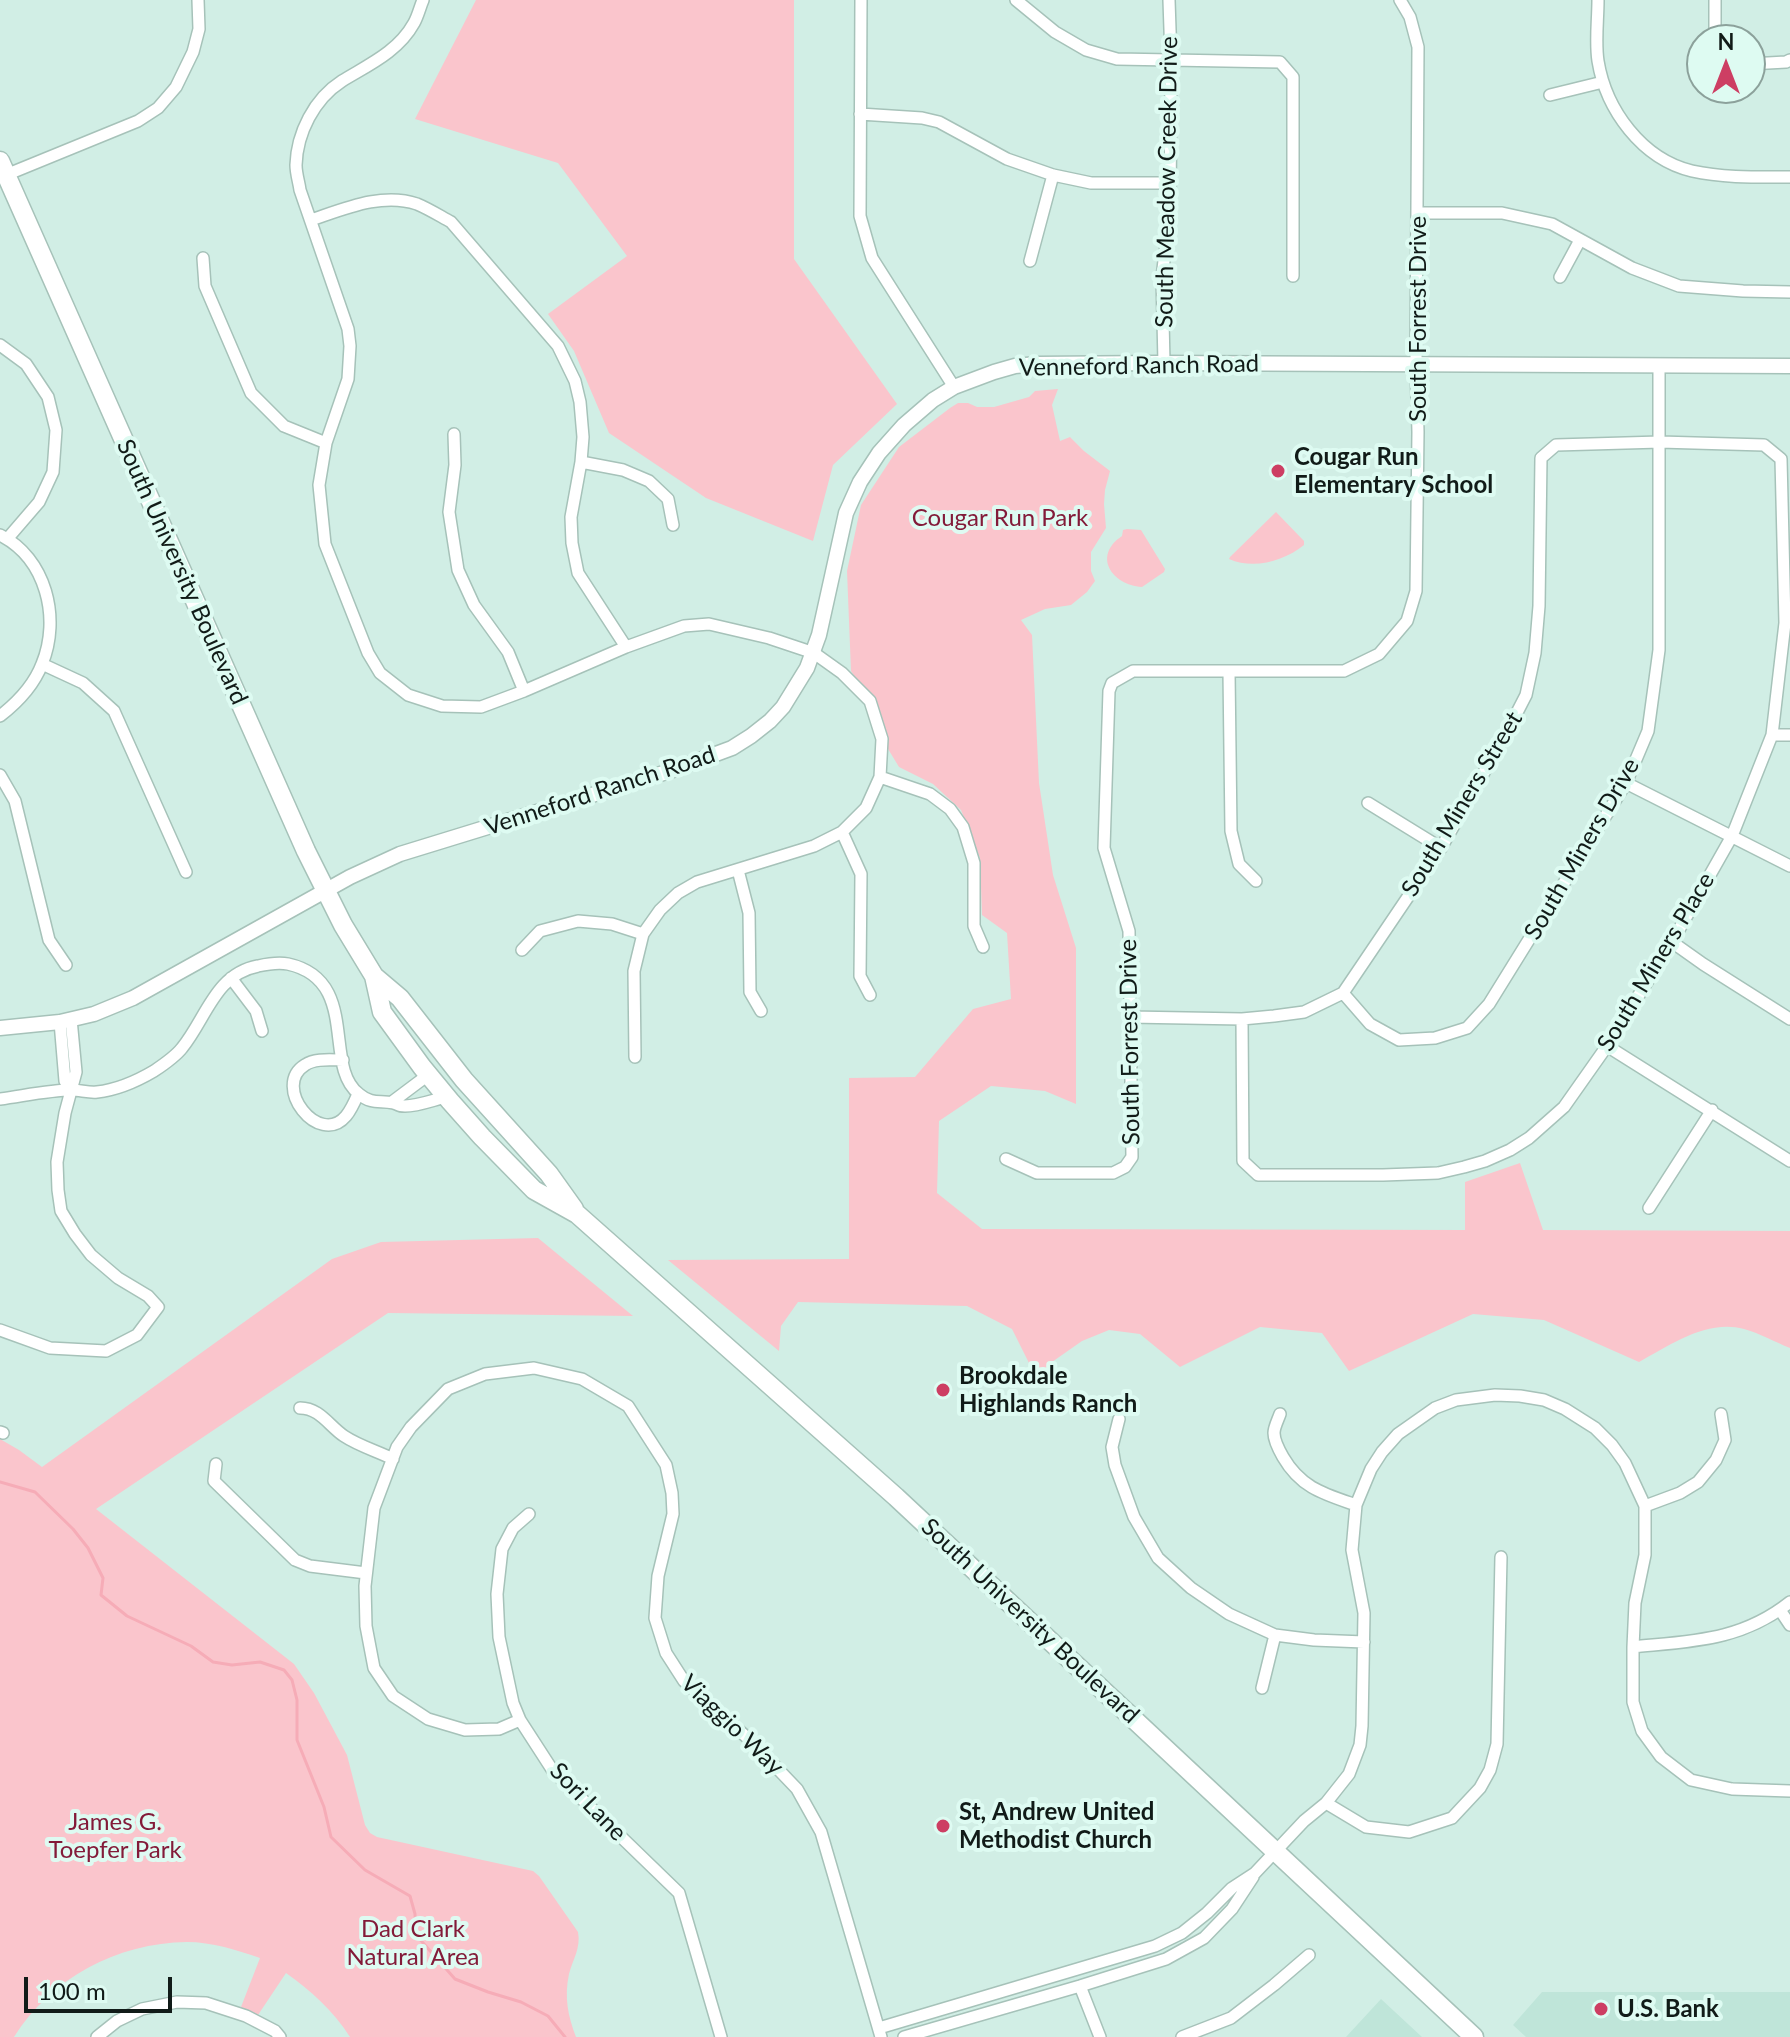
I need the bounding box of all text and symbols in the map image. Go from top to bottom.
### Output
north arrow [1686,24,1766,104]
text: N [1718,28,1734,55]
street label: South Meadow Creek Drive [1150,36,1184,328]
street label: South Forrest Drive [1404,216,1432,422]
street label: Venneford Ranch Road [1019,350,1259,382]
street label: South University Boulevard [110,435,254,709]
place label: Cougar Run Elementary School [1294,443,1493,499]
marker: Cougar Run Elementary School [1269,462,1287,480]
park label: Cougar Run Park [912,504,1088,532]
street label: South Miners Street [1395,706,1529,902]
street label: Venneford Ranch Road [481,740,719,842]
street label: South Miners Drive [1518,753,1646,945]
street label: South Miners Place [1591,868,1721,1056]
street label: South Forrest Drive [1114,939,1146,1145]
place label: Brookdale Highlands Ranch [959,1362,1137,1418]
marker: Brookdale Highlands Ranch [934,1381,952,1399]
street label: South University Boulevard [915,1512,1145,1730]
street label: Viaggio Way [675,1669,789,1781]
street label: Sori Lane [544,1757,632,1847]
place label: St, Andrew United Methodist Church [959,1798,1154,1854]
park label: James G. Toepfer Park [48,1808,182,1864]
marker: St, Andrew United Methodist Church [934,1817,952,1835]
park label: Dad Clark Natural Area [346,1915,480,1971]
scale bar [28,1961,176,2011]
text: 100 m [38,1976,106,2005]
place label: U.S. Bank [1617,1995,1719,2023]
marker: U.S. Bank [1592,2000,1610,2018]

